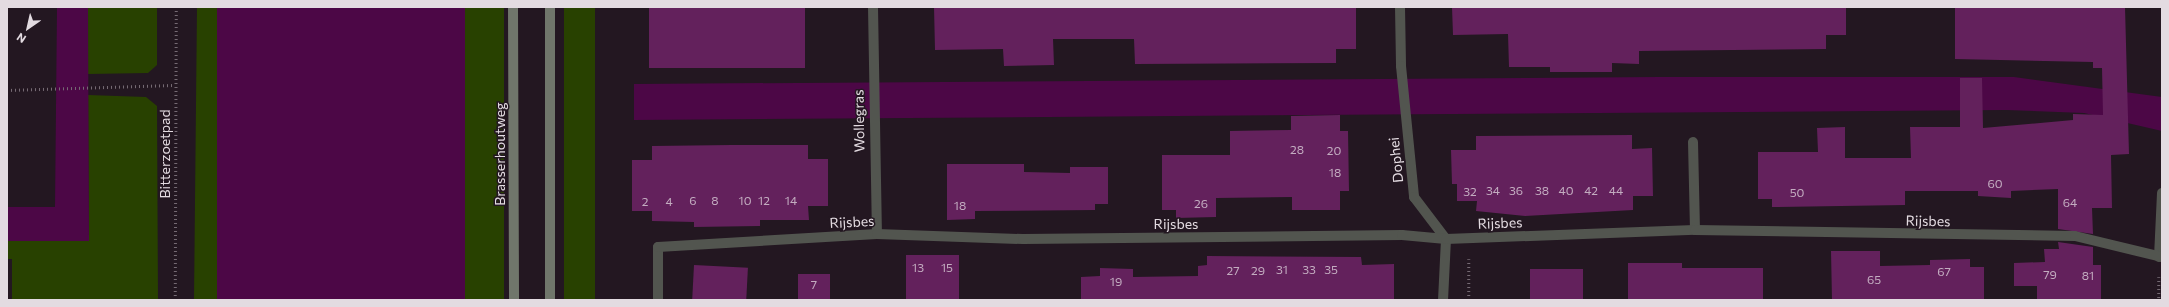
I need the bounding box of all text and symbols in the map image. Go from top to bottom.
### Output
north arrow [8,8,48,48]
text: N [14,31,28,46]
street label: Wollegras [850,89,868,153]
street label: Brasserhoutweg [492,102,508,206]
street label: Bitterzoetpad [157,109,173,199]
street label: Dophei [1385,136,1407,184]
house number: 28 [1290,143,1304,157]
house number: 20 [1327,144,1341,158]
house number: 18 [1329,166,1341,180]
house number: 60 [1987,177,2003,191]
house number: 34 [1486,184,1500,198]
house number: 36 [1509,184,1523,198]
house number: 38 [1535,184,1549,198]
house number: 40 [1558,184,1574,198]
house number: 42 [1584,184,1598,198]
house number: 44 [1609,184,1623,198]
house number: 32 [1463,185,1477,199]
house number: 50 [1790,186,1804,200]
house number: 6 [689,194,697,208]
house number: 8 [711,194,719,208]
house number: 10 [739,194,751,208]
house number: 12 [758,194,770,208]
house number: 14 [785,194,797,208]
house number: 2 [642,195,648,209]
house number: 4 [665,195,673,209]
house number: 64 [2063,196,2077,210]
house number: 26 [1194,197,1208,211]
house number: 18 [954,199,966,213]
street label: Rijsbes [829,212,875,232]
street label: Rijsbes [1905,212,1951,230]
street label: Rijsbes [1477,214,1523,232]
street label: Rijsbes [1154,216,1198,232]
house number: 13 [912,261,924,275]
house number: 15 [941,261,953,275]
house number: 31 [1276,263,1288,277]
house number: 33 [1302,263,1316,277]
house number: 35 [1324,263,1338,277]
house number: 27 [1227,264,1239,278]
house number: 29 [1251,264,1265,278]
house number: 67 [1937,265,1951,279]
house number: 79 [2043,268,2057,282]
house number: 81 [2082,269,2094,283]
house number: 65 [1867,273,1881,287]
house number: 19 [1110,275,1122,289]
house number: 7 [811,278,817,292]

